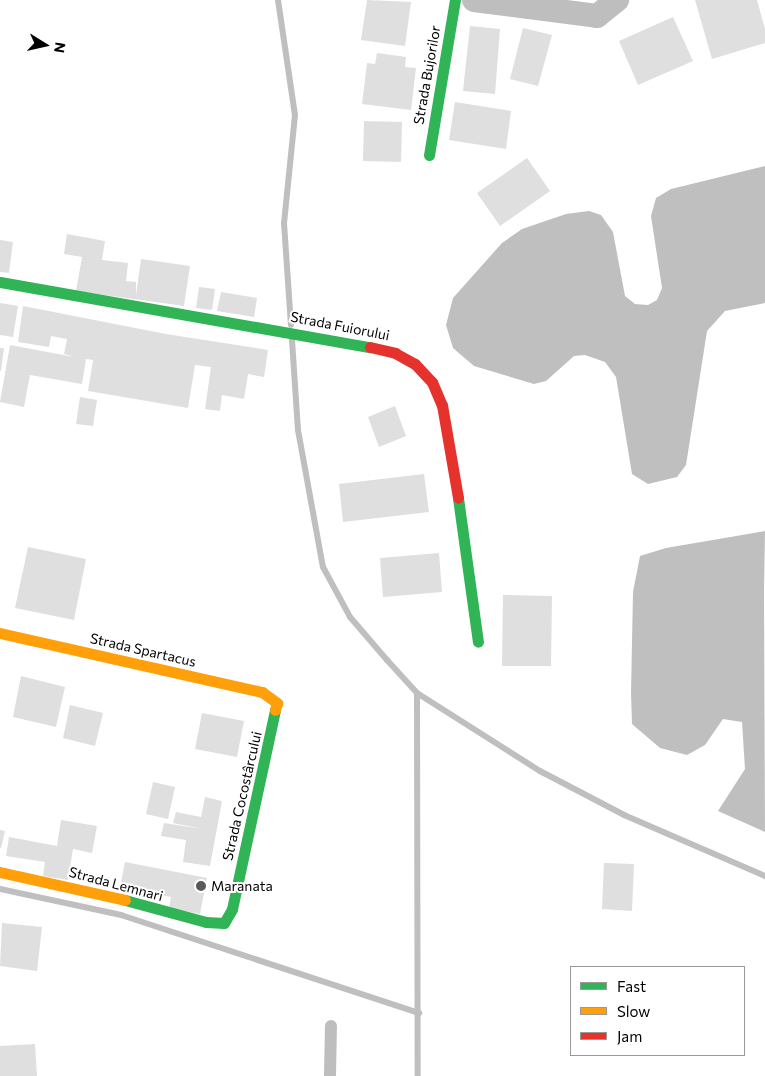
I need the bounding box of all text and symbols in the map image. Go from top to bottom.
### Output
north arrow [20,20,70,70]
street label: Strada Bujorilor [410,24,444,126]
text: N [51,41,70,54]
street label: Strada Fuiorului [289,308,391,344]
street label: Strada Spartacus [88,630,198,670]
street label: Strada Cocostârcului [219,730,265,862]
street label: Strada Lemnari [67,863,165,905]
place label: Maranata [211,878,273,894]
marker: Maranata [195,880,207,892]
legend [570,966,745,1056]
text: Fast [617,977,646,995]
text: Slow [617,1002,650,1020]
text: Jam [617,1027,642,1045]

